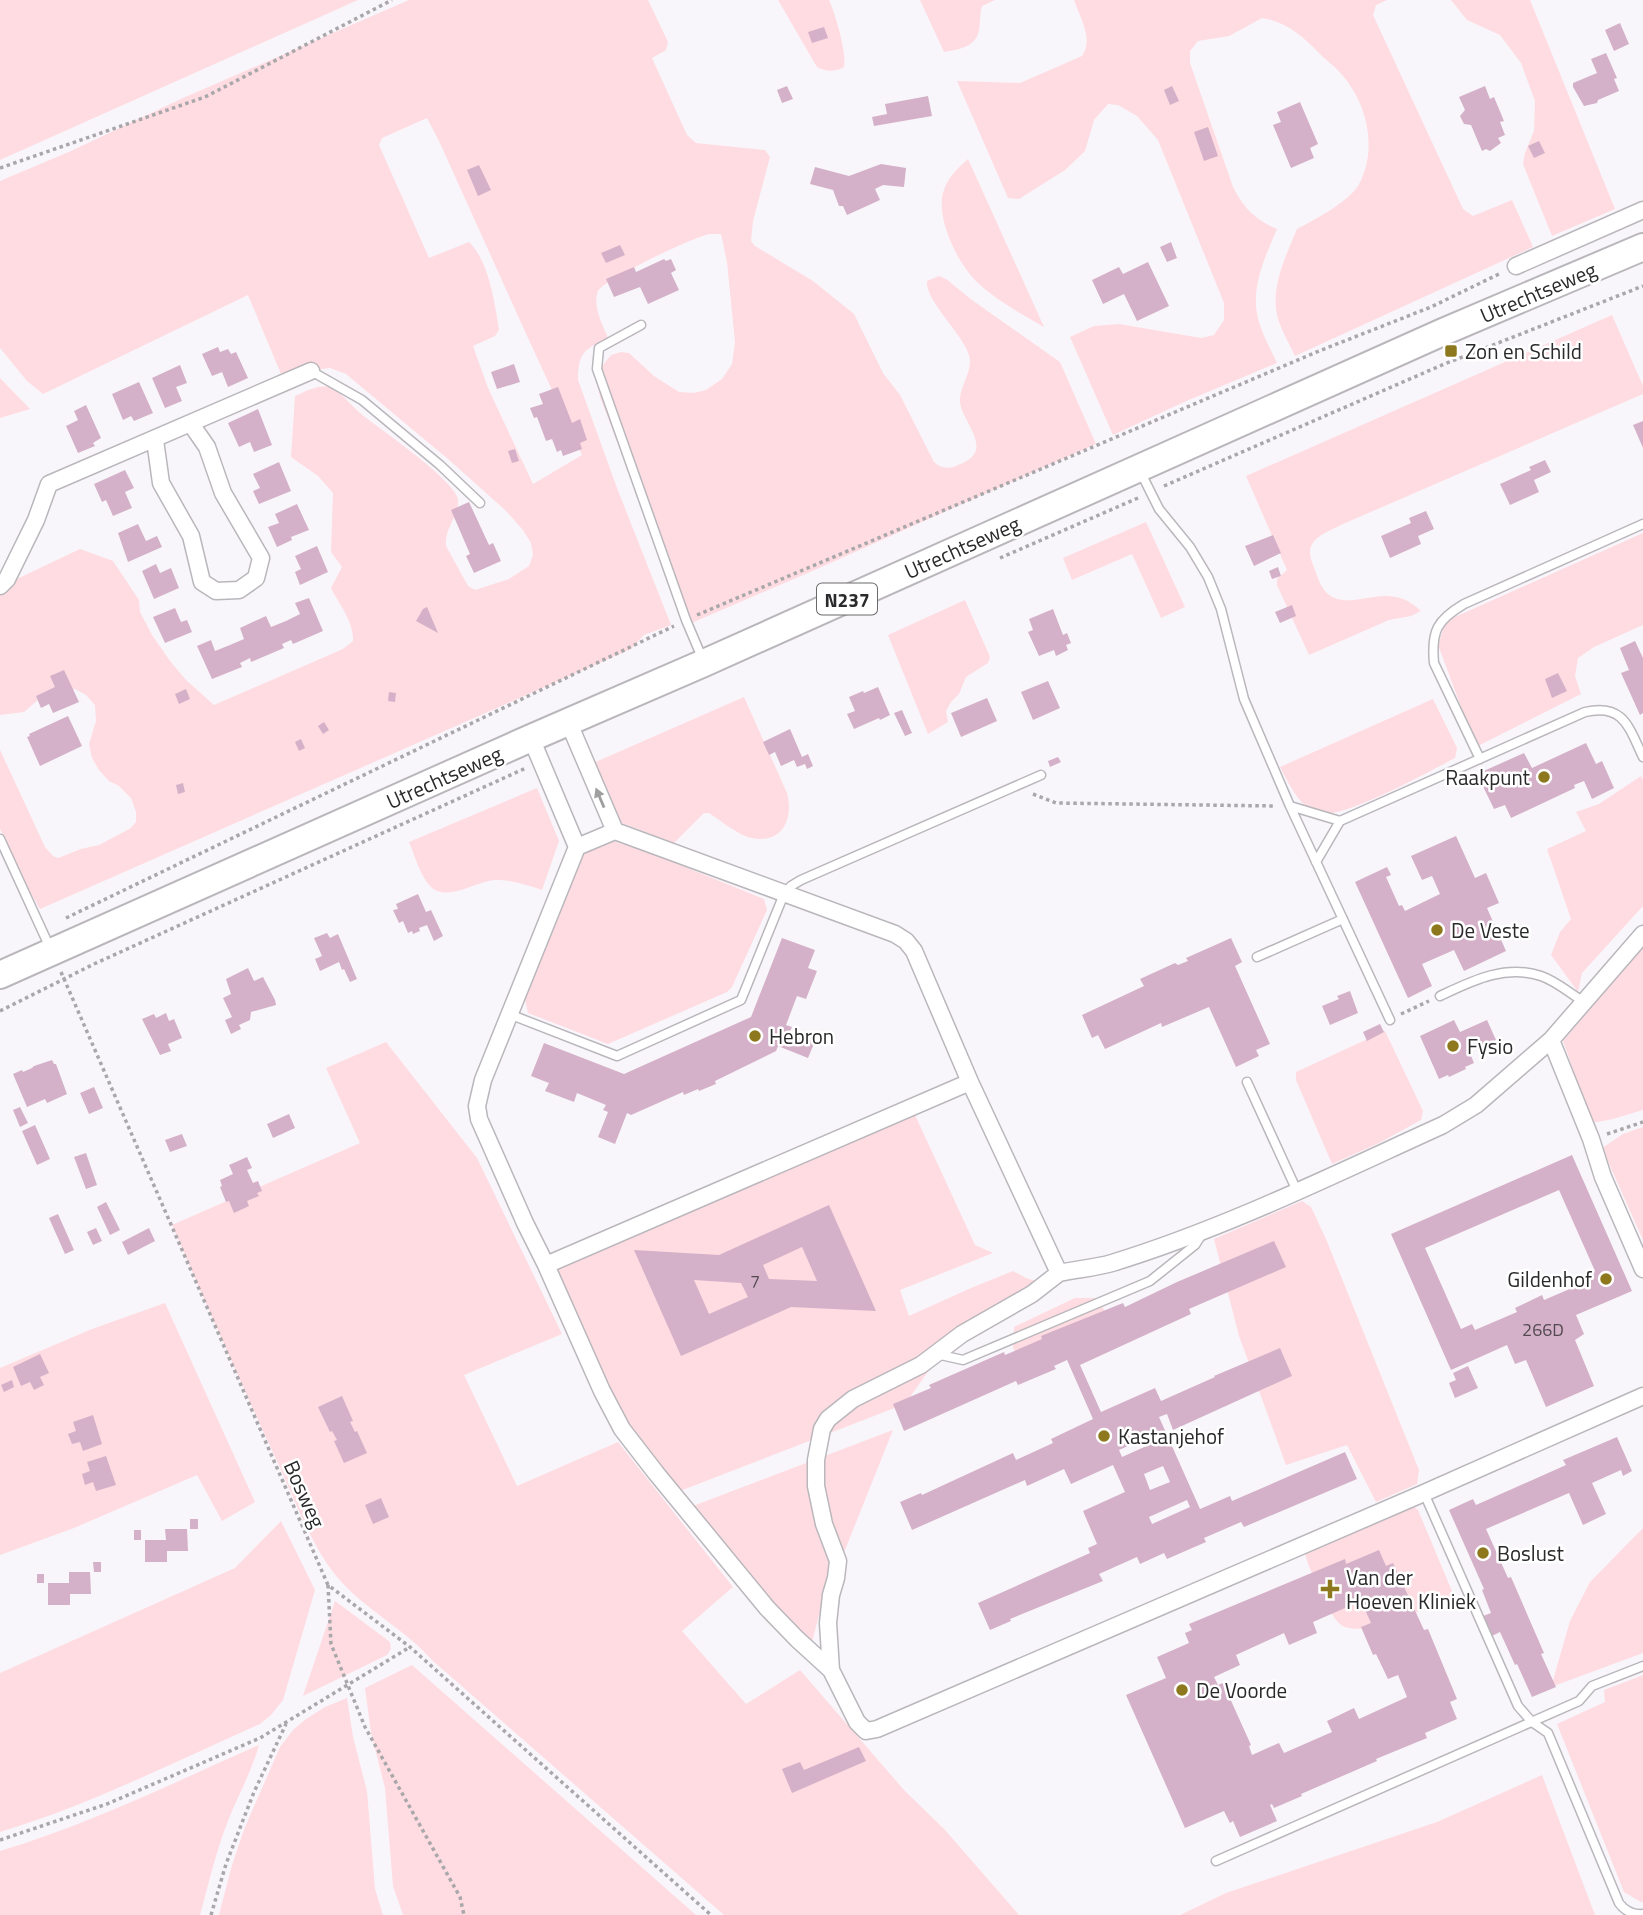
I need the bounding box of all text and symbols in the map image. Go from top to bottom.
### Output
street label: Utrechtseweg [1475,253,1601,331]
place label: Zon en Schild [1465,335,1582,367]
marker: Zon en Schild [1443,343,1459,359]
street label: Utrechtseweg [899,507,1025,587]
road number: N237 [817,584,877,614]
street label: Utrechtseweg [381,737,507,817]
place label: Raakpunt [1445,761,1531,793]
marker: Raakpunt [1536,769,1552,785]
one-way arrow [595,787,606,808]
place label: De Veste [1451,914,1530,946]
marker: De Veste [1429,922,1445,938]
place label: Hebron [769,1020,834,1052]
marker: Hebron [747,1028,763,1044]
place label: Fysio [1467,1030,1513,1062]
marker: Fysio [1445,1038,1461,1054]
place label: Gildenhof [1507,1263,1592,1295]
house number: 7 [750,1268,760,1295]
marker: Gildenhof [1598,1271,1614,1287]
house number: 266D [1522,1316,1564,1343]
place label: Kastanjehof [1118,1420,1224,1452]
marker: Kastanjehof [1096,1428,1112,1444]
street label: Bosweg [276,1455,334,1533]
place label: Boslust [1497,1537,1565,1569]
marker: Boslust [1475,1545,1491,1561]
place label: Van der Hoeven Kliniek [1346,1561,1476,1617]
marker: Van der Hoeven Kliniek [1320,1579,1340,1599]
place label: De Voorde [1196,1674,1287,1706]
marker: De Voorde [1174,1682,1190,1698]

